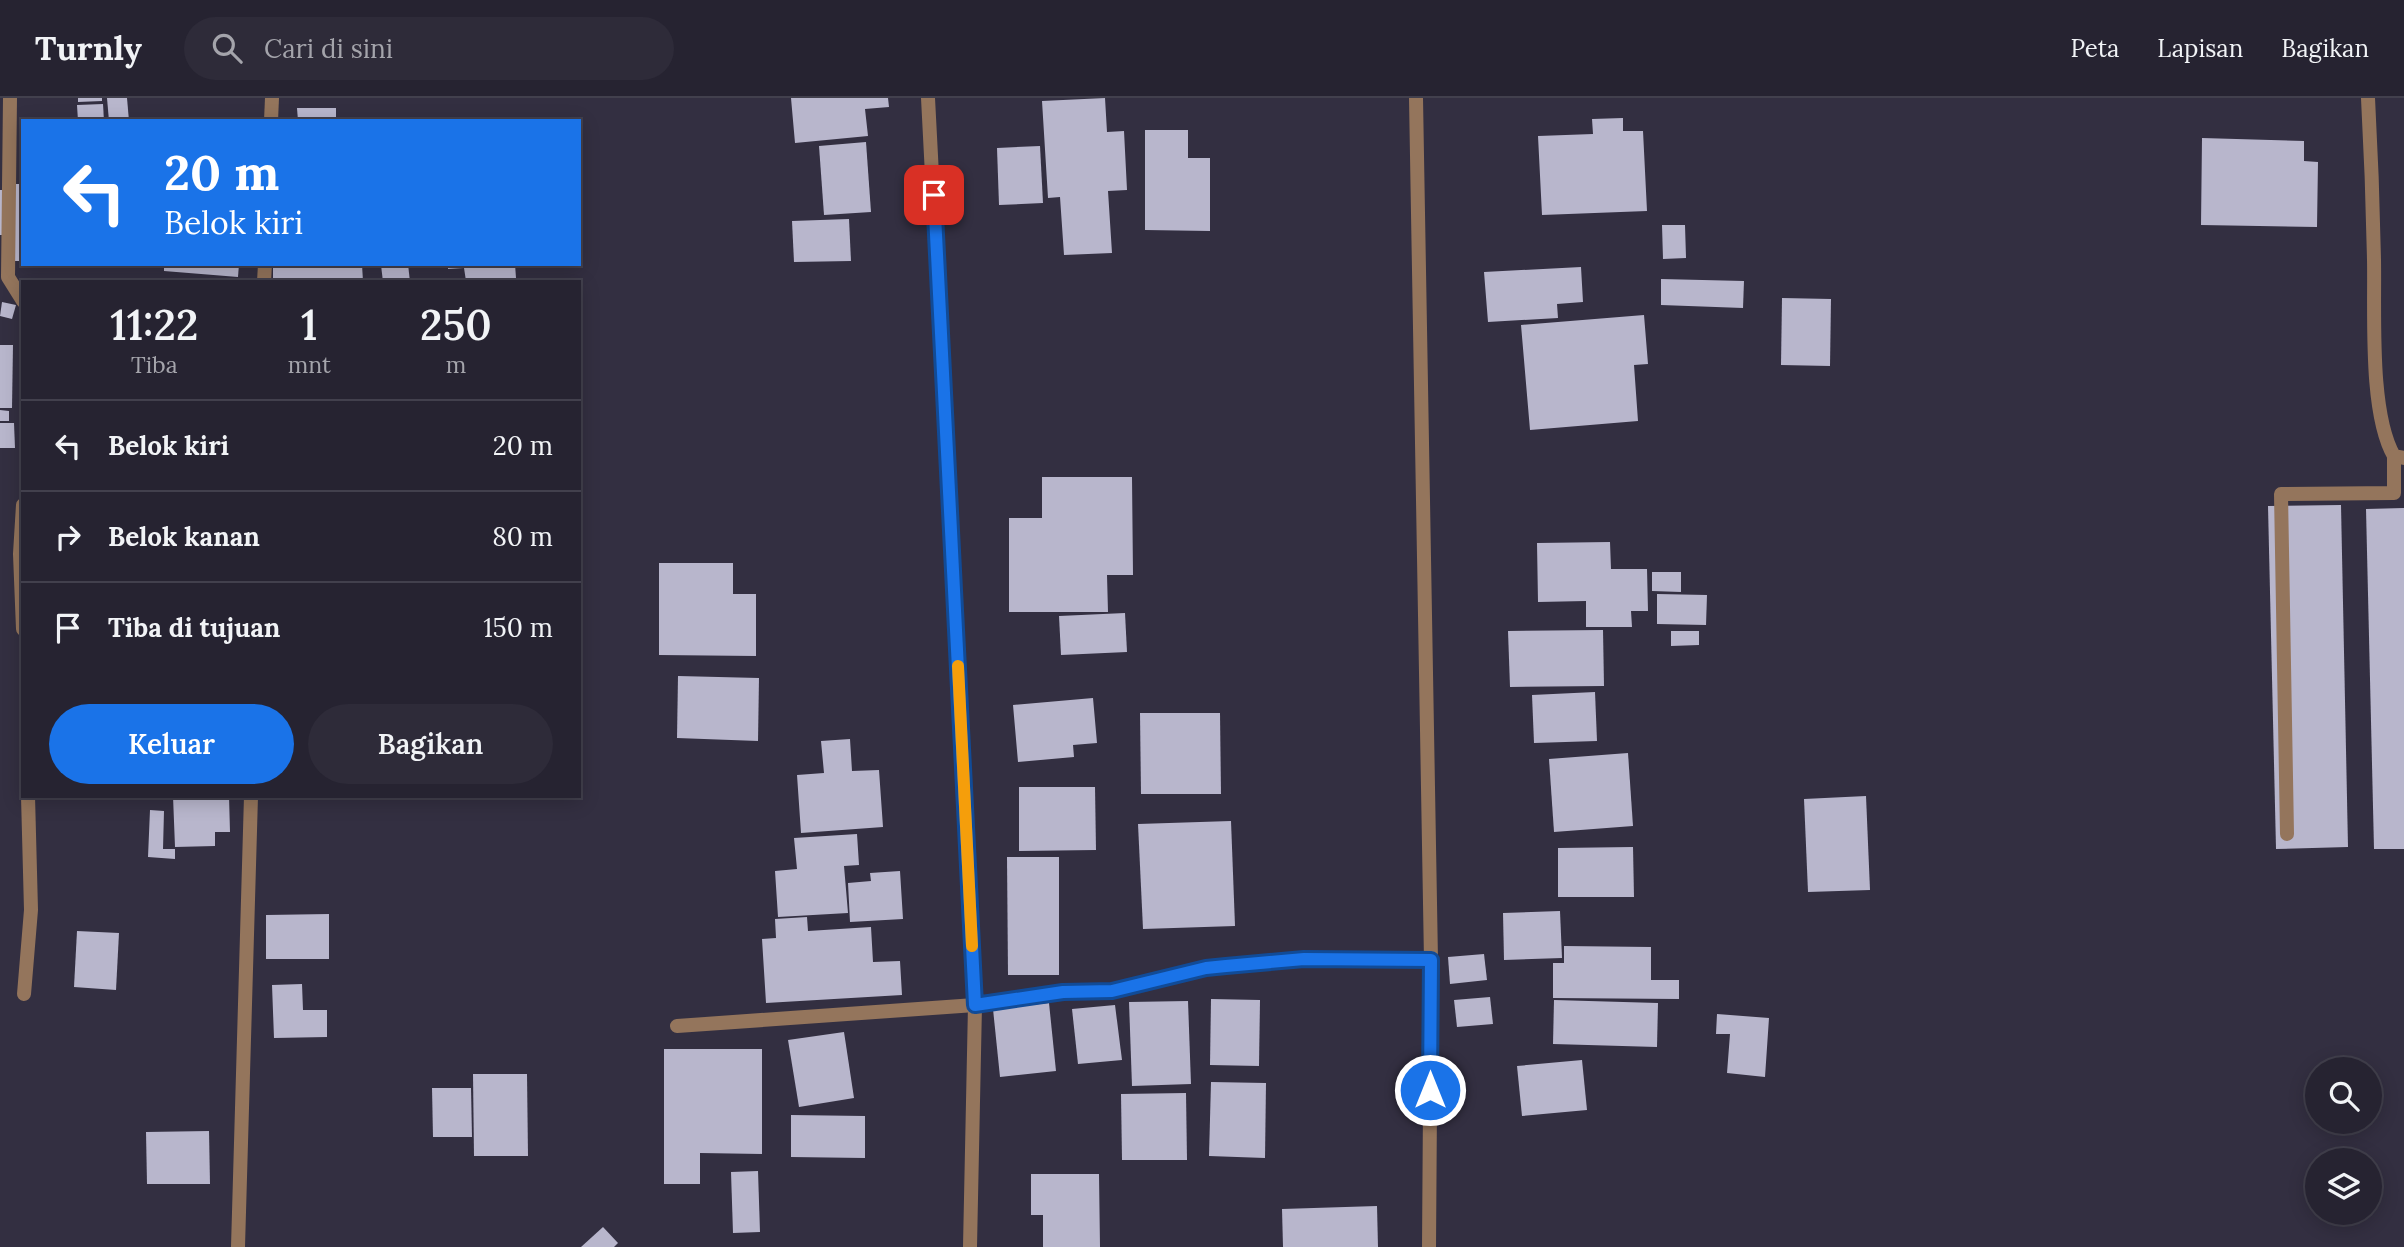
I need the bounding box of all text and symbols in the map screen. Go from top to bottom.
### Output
search box [184,17,674,80]
text: Turnly [35,27,142,69]
icon: search [208,29,246,67]
text: Cari di sini [264,32,393,65]
text: Peta [2071,33,2119,64]
text: Lapisan [2157,33,2243,64]
text: Bagikan [2281,33,2369,64]
text: 20 m [164,141,279,203]
icon: left [49,147,140,238]
pin [904,165,964,225]
icon: arrive [915,176,953,214]
text: Belok kiri [164,202,303,243]
text: 11:22 [110,298,198,352]
text: 1 [301,298,318,352]
text: 250 [420,298,492,352]
text: Tiba [131,350,178,379]
text: mnt [288,350,331,379]
text: m [446,350,466,379]
icon: left [49,427,87,465]
text: Belok kiri [108,429,229,462]
text: 20 m [493,429,553,462]
icon: right [49,518,87,556]
text: Belok kanan [108,520,260,553]
text: 80 m [492,520,553,553]
icon: arrive [49,609,87,647]
text: Tiba di tujuan [108,611,280,644]
text: 150 m [483,611,553,644]
button: Keluar [49,704,294,784]
button: Bagikan [308,704,553,784]
position arrow [1393,1053,1467,1127]
map controls [2305,1057,2382,1225]
button: search [2305,1057,2382,1134]
button: layers [2305,1148,2382,1225]

